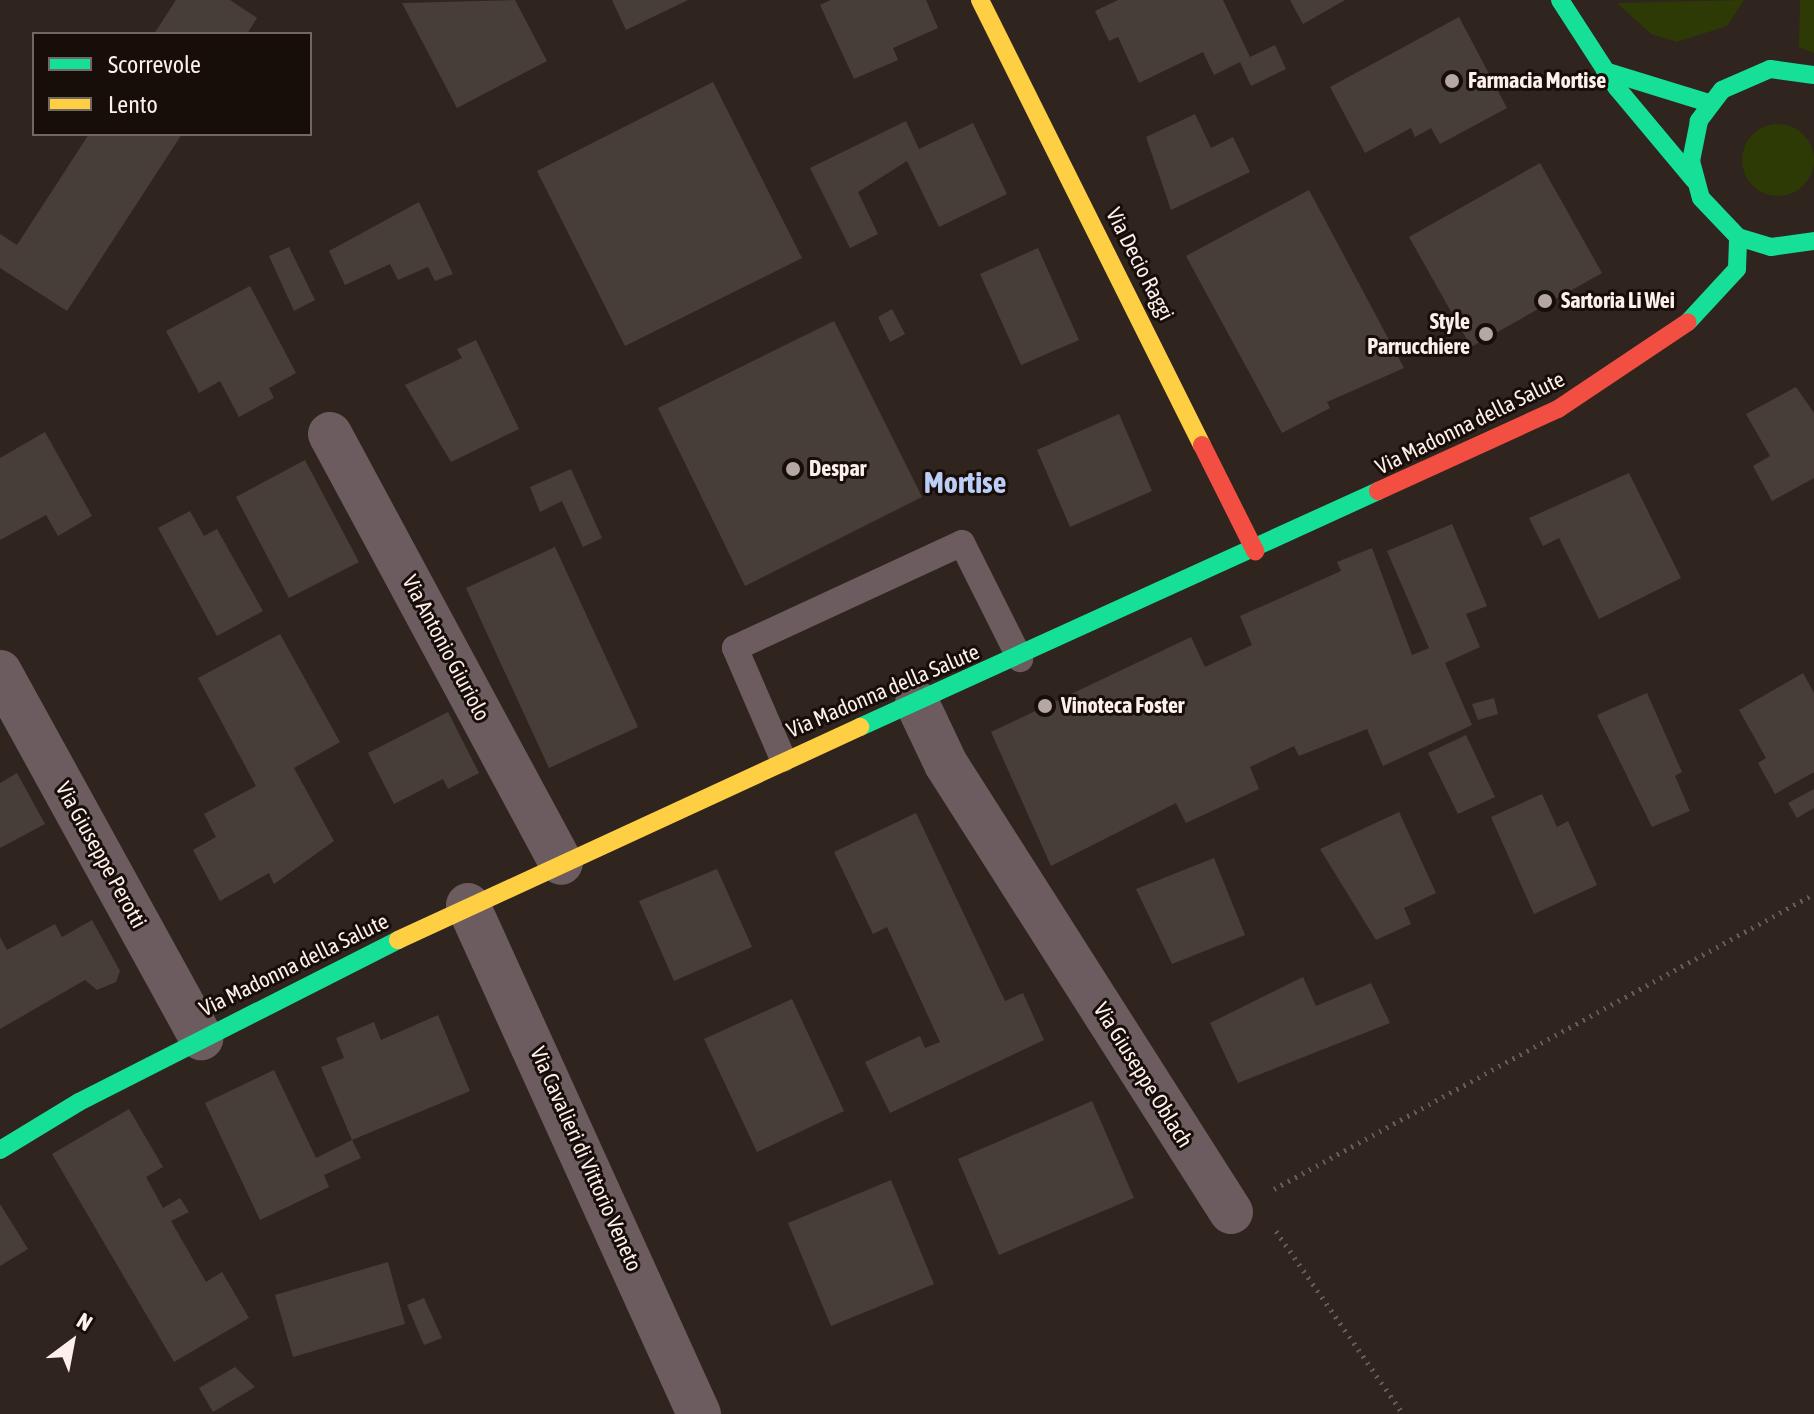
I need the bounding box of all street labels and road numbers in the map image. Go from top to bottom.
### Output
street label: Via Decio Raggi [1100,203,1180,325]
street label: Via Madonna della Salute [1371,366,1569,480]
street label: Via Antonio Giuriolo [396,571,496,725]
street label: Via Madonna della Salute [783,638,983,744]
street label: Via Giuseppe Perotti [50,777,152,933]
street label: Via Madonna della Salute [195,908,393,1022]
street label: Via Giuseppe Oblach [1088,998,1198,1152]
street label: Via Cavalieri di Vittorio Veneto [525,1043,647,1275]

